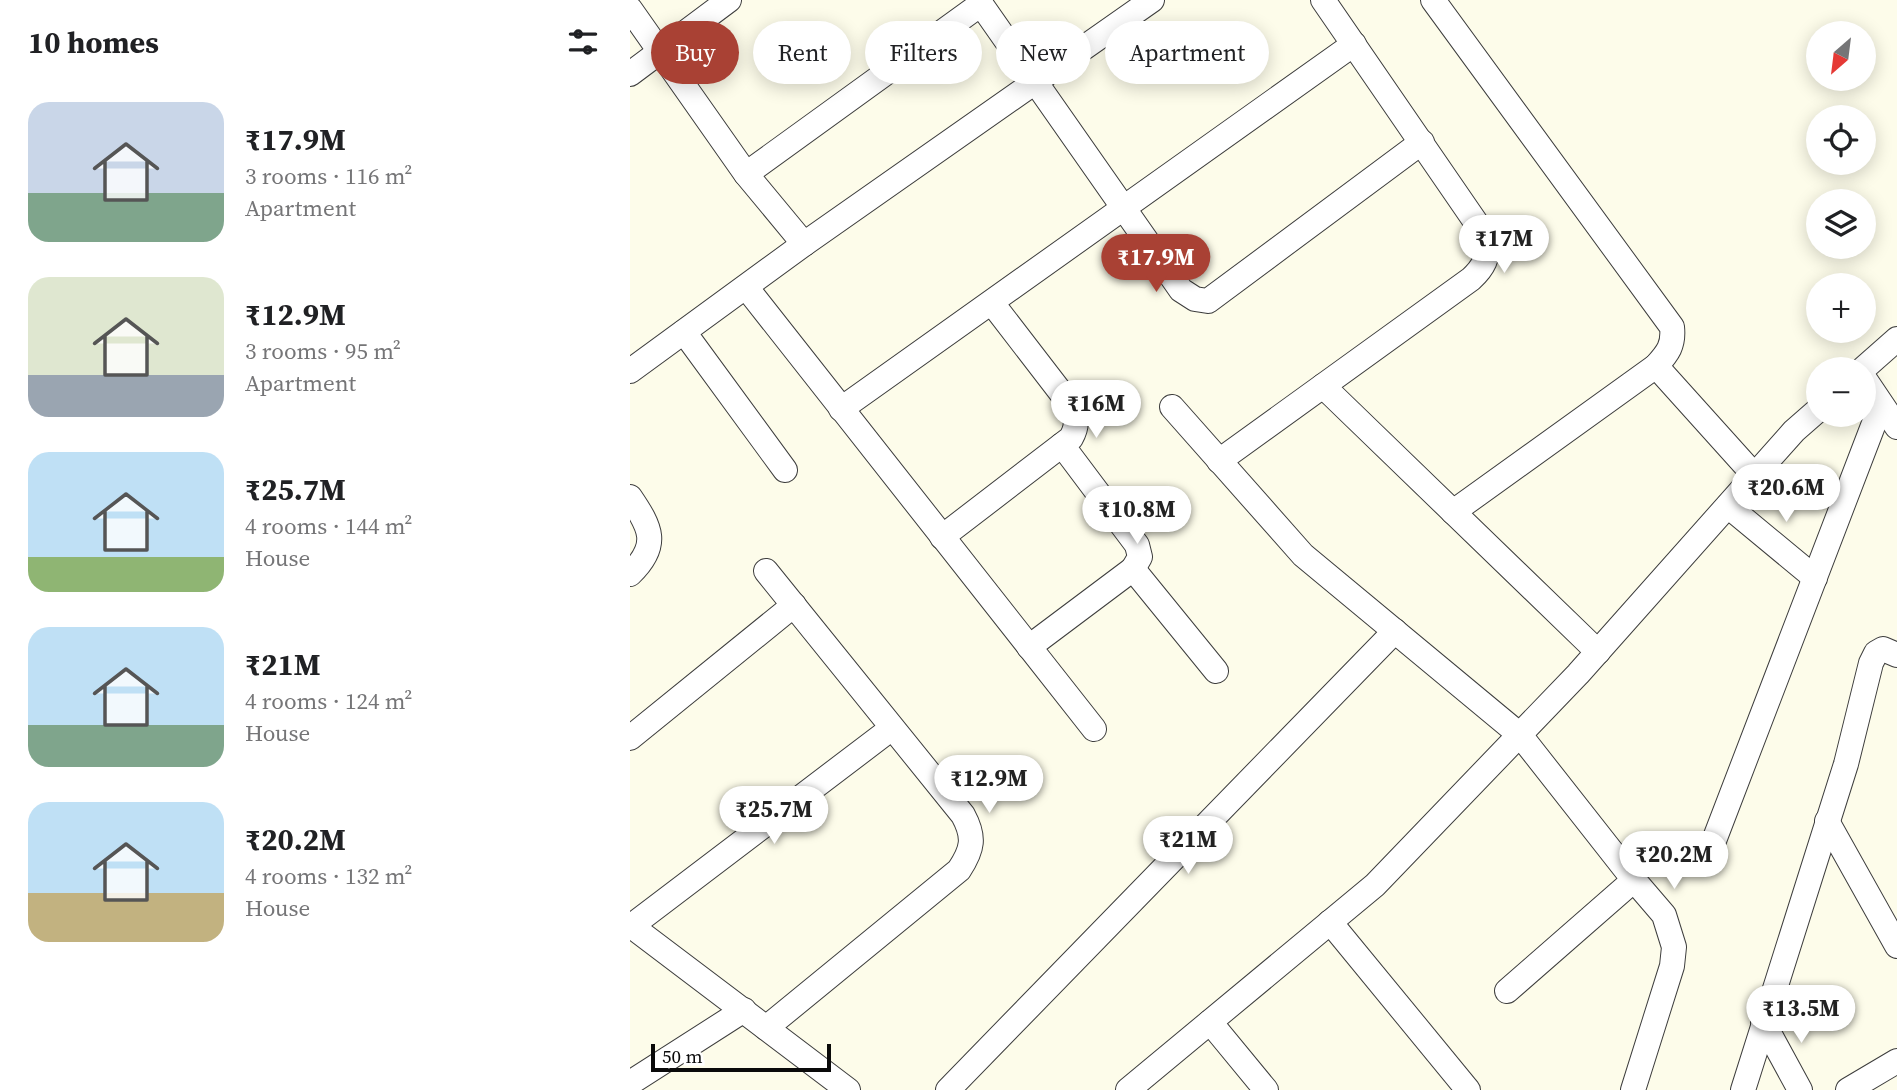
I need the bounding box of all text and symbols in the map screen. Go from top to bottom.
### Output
chip: Buy [651,21,739,84]
chip: Rent [753,21,851,84]
chip: Filters [865,21,982,84]
chip: New [996,21,1091,84]
chip: Apartment [1105,21,1269,84]
north arrow [1806,21,1876,91]
map controls [1806,21,1876,427]
text: 10 homes [28,22,159,63]
icon: filters [564,23,602,61]
button: locate [1806,105,1876,175]
text: ₹17.9M [245,119,346,160]
icon: home [84,130,168,214]
text: 3 rooms · 116 m² [245,160,412,192]
button: layers [1806,189,1876,259]
text: Apartment [245,192,356,224]
pin: ₹17M [1463,216,1545,275]
text: ₹17M [1475,222,1533,254]
pin: ₹17.9M [1099,234,1213,294]
text: ₹17.9M [1117,241,1195,273]
button: + [1806,273,1876,343]
text: ₹12.9M [245,294,346,335]
icon: home [84,305,168,389]
text: 3 rooms · 95 m² [245,335,401,367]
button: − [1806,357,1876,427]
text: Apartment [245,367,356,399]
pin: ₹16M [1055,380,1137,440]
text: ₹16M [1067,387,1125,419]
pin: ₹20.6M [1729,464,1843,524]
text: ₹25.7M [245,469,346,510]
text: ₹20.6M [1747,471,1825,503]
icon: home [84,480,168,564]
pin: ₹10.8M [1080,486,1194,546]
text: ₹10.8M [1098,493,1176,525]
text: 4 rooms · 144 m² [245,510,412,542]
text: House [245,542,310,574]
text: ₹21M [245,644,321,685]
icon: home [84,655,168,739]
text: 4 rooms · 124 m² [245,685,412,717]
text: House [245,717,310,749]
pin: ₹12.9M [932,756,1046,815]
text: ₹12.9M [950,762,1028,794]
pin: ₹25.7M [717,786,831,846]
text: ₹25.7M [735,793,813,825]
pin: ₹21M [1147,816,1229,876]
text: ₹20.2M [245,819,346,860]
text: ₹21M [1159,823,1217,855]
icon: home [84,830,168,914]
pin: ₹20.2M [1617,832,1731,891]
text: ₹20.2M [1635,838,1713,870]
text: 4 rooms · 132 m² [245,860,412,892]
text: House [245,892,310,924]
pin: ₹13.5M [1744,986,1858,1045]
text: ₹13.5M [1762,992,1840,1024]
scale bar [651,1041,831,1073]
text: 50 m [662,1043,703,1069]

